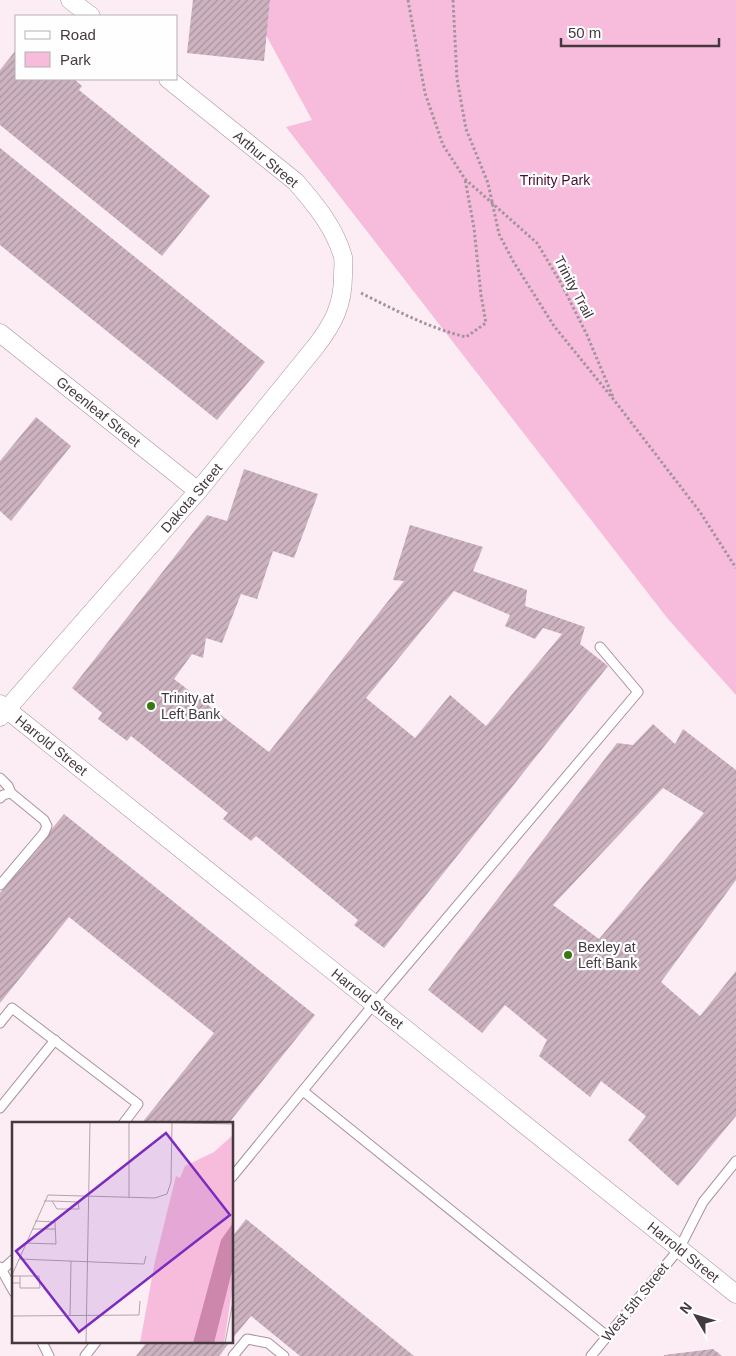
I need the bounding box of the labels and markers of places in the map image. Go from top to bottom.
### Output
place label: Trinity at Left Bank [161,690,221,722]
marker: Trinity at Left Bank [145,700,157,712]
place label: Bexley at Left Bank [578,939,638,971]
marker: Bexley at Left Bank [562,949,574,961]

